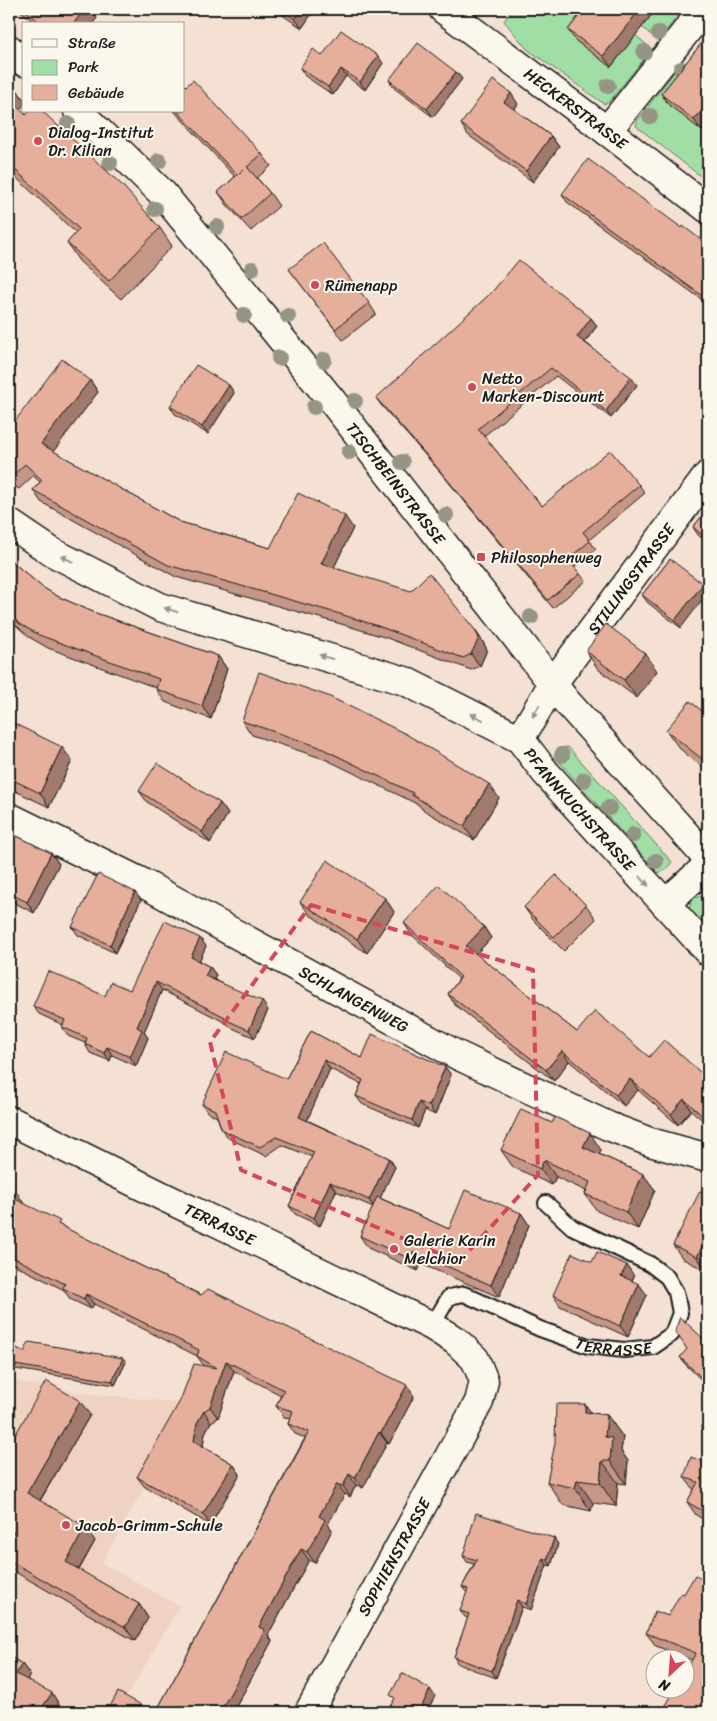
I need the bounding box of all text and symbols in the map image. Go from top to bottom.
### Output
legend [22,22,185,112]
text: Straße [68,30,116,56]
text: Park [68,54,99,80]
street label: HECKERSTRASSE [518,59,635,158]
text: Gebäude [68,80,124,106]
place label: Dialog-Institut Dr. Kilian [48,118,154,165]
marker: Dialog-Institut Dr. Kilian [32,135,44,147]
place label: Rümenapp [325,271,398,300]
marker: Rümenapp [309,279,321,291]
place label: Netto Marken-Discount [482,364,604,411]
marker: Netto Marken-Discount [466,381,478,393]
street label: TISCHBEINSTRASSE [339,415,454,552]
street label: STILLINGSTRASSE [579,516,683,641]
place label: Philosophenweg [491,543,602,572]
marker: Philosophenweg [475,551,487,563]
one-way arrow [60,555,74,563]
one-way arrow [163,606,178,614]
one-way arrow [319,653,334,661]
one-way arrow [532,704,540,718]
one-way arrow [470,713,484,721]
street label: PFANNKUCHSTRASSE [516,741,644,879]
one-way arrow [638,875,650,887]
street label: SCHLANGENWEG [294,957,414,1041]
street label: TERRASSE [179,1194,262,1254]
place label: Galerie Karin Melchior [404,1226,496,1273]
marker: Galerie Karin Melchior [388,1243,400,1255]
street label: TERRASSE [571,1328,654,1365]
street label: SOPHIENSTRASSE [349,1491,439,1622]
place label: Jacob-Grimm-Schule [75,1511,223,1540]
marker: Jacob-Grimm-Schule [60,1519,72,1531]
north arrow [644,1648,694,1698]
text: N [654,1672,675,1699]

